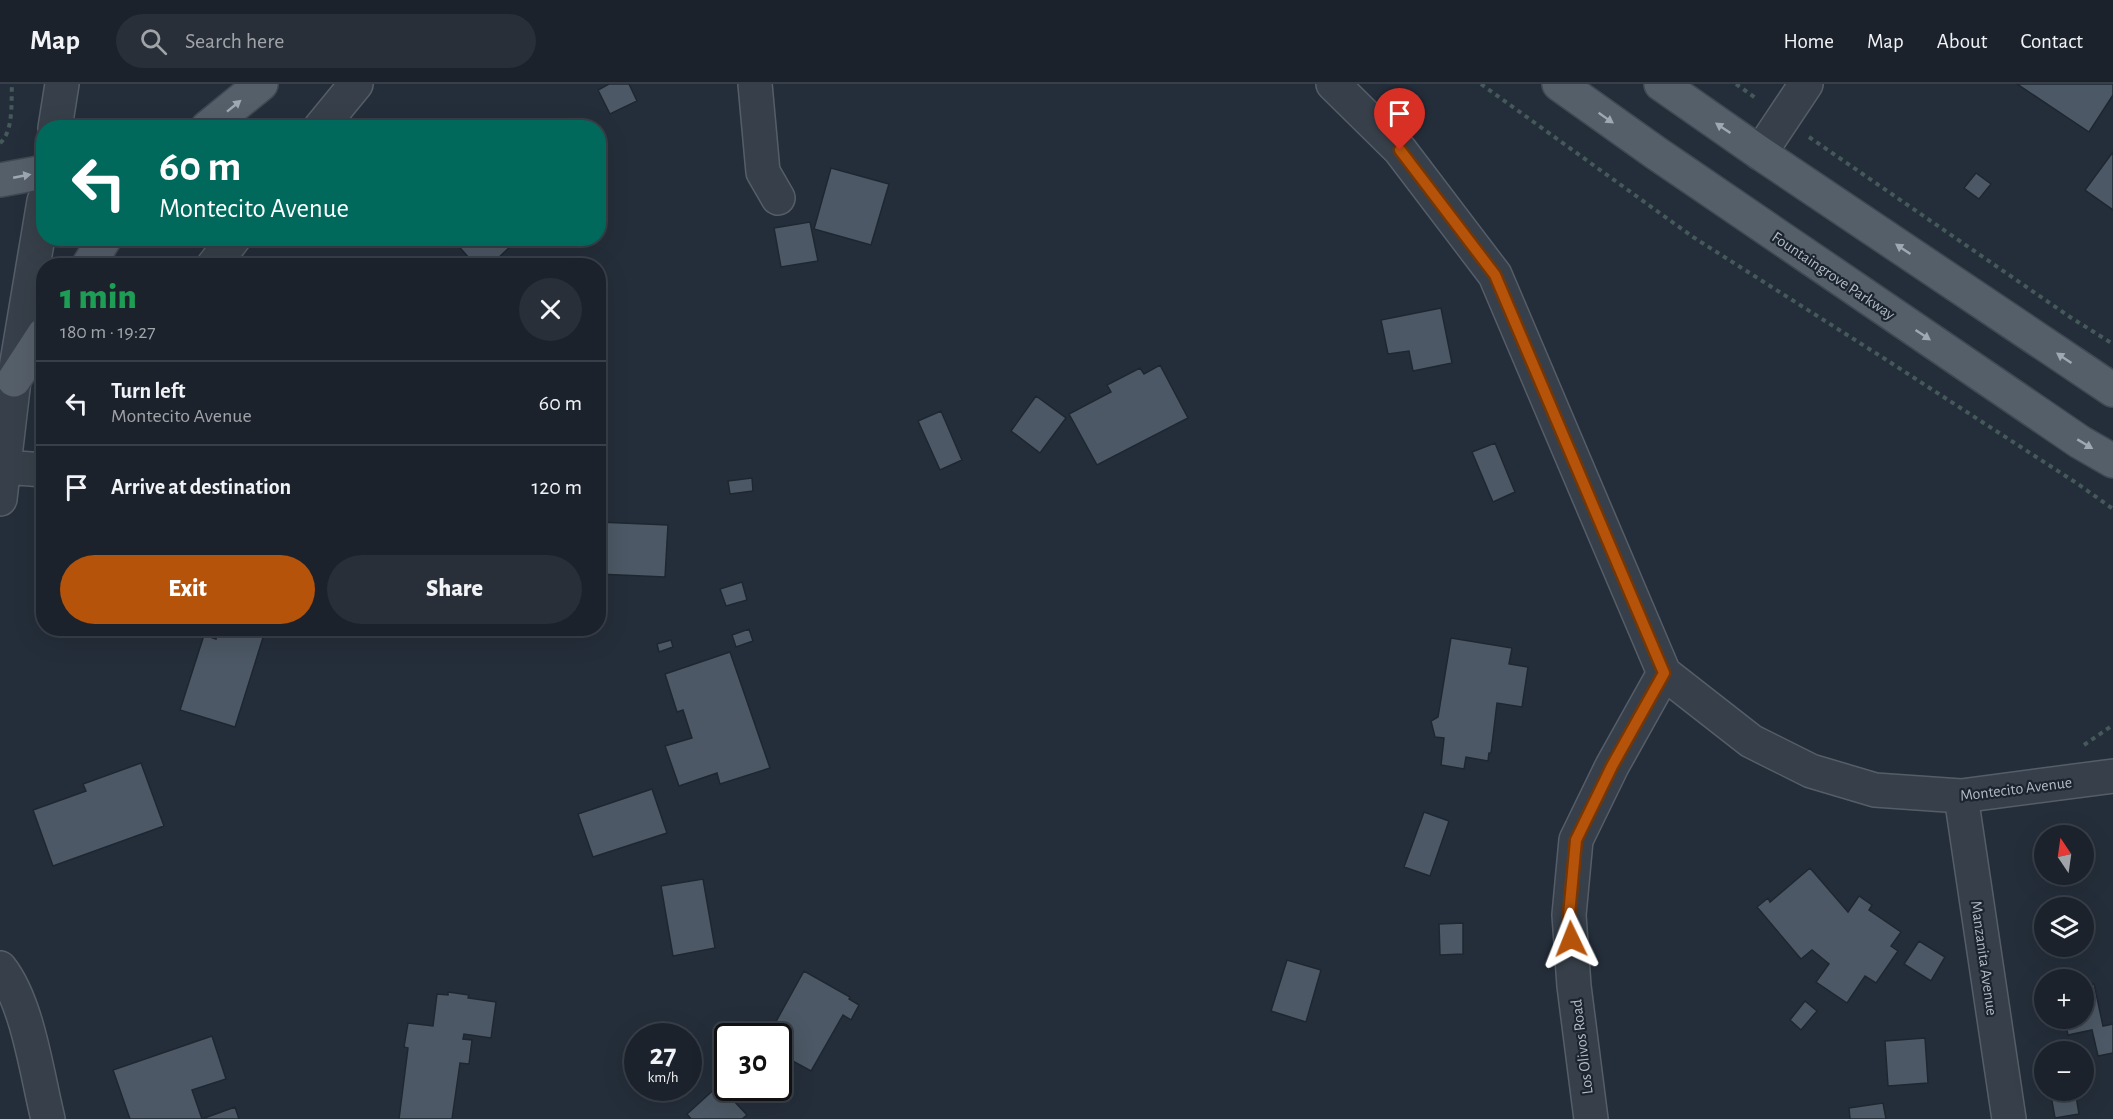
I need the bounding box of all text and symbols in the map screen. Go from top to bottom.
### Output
search box [116,14,536,68]
icon: search [137,25,170,58]
text: Map [30,27,80,55]
text: Search here [185,30,284,52]
text: Home [1783,31,1834,52]
text: Map [1867,31,1904,52]
text: About [1937,31,1987,52]
text: Contact [2020,31,2083,52]
pin [1374,88,1425,150]
icon: arrive [1383,97,1416,130]
one-way arrow [226,99,242,112]
one-way arrow [1598,112,1614,124]
one-way arrow [1715,123,1732,134]
icon: left [60,144,138,222]
text: 60 m [159,146,241,188]
one-way arrow [12,171,31,180]
text: Montecito Avenue [159,195,349,222]
street label: Fountaingrove Parkway [1769,229,1898,324]
one-way arrow [1895,243,1911,255]
button: close [519,278,582,341]
text: 1 min [60,279,137,315]
text: 180 m · 19:27 [60,322,156,342]
one-way arrow [1915,329,1931,340]
one-way arrow [2057,352,2073,364]
text: Turn left [111,380,185,402]
icon: left [60,387,93,420]
text: 60 m [539,392,582,414]
text: Montecito Avenue [111,406,252,426]
one-way arrow [2077,439,2093,450]
icon: arrive [60,471,93,504]
text: Arrive at destination [111,476,291,498]
text: 120 m [532,476,582,498]
button: Exit [60,555,315,624]
button: Share [327,555,582,624]
street label: Montecito Avenue [1959,774,2073,804]
north arrow [2034,825,2094,885]
map controls [2034,825,2094,1101]
button: layers [2034,897,2094,957]
street label: Manzanita Avenue [1968,900,2000,1017]
position arrow [1539,907,1603,971]
button: + [2034,969,2094,1029]
street label: Los Olivos Road [1568,998,1596,1095]
speed limit sign: 30 [714,1023,792,1101]
text: 27 [649,1040,677,1070]
button: − [2034,1041,2094,1101]
text: km/h [648,1070,678,1085]

